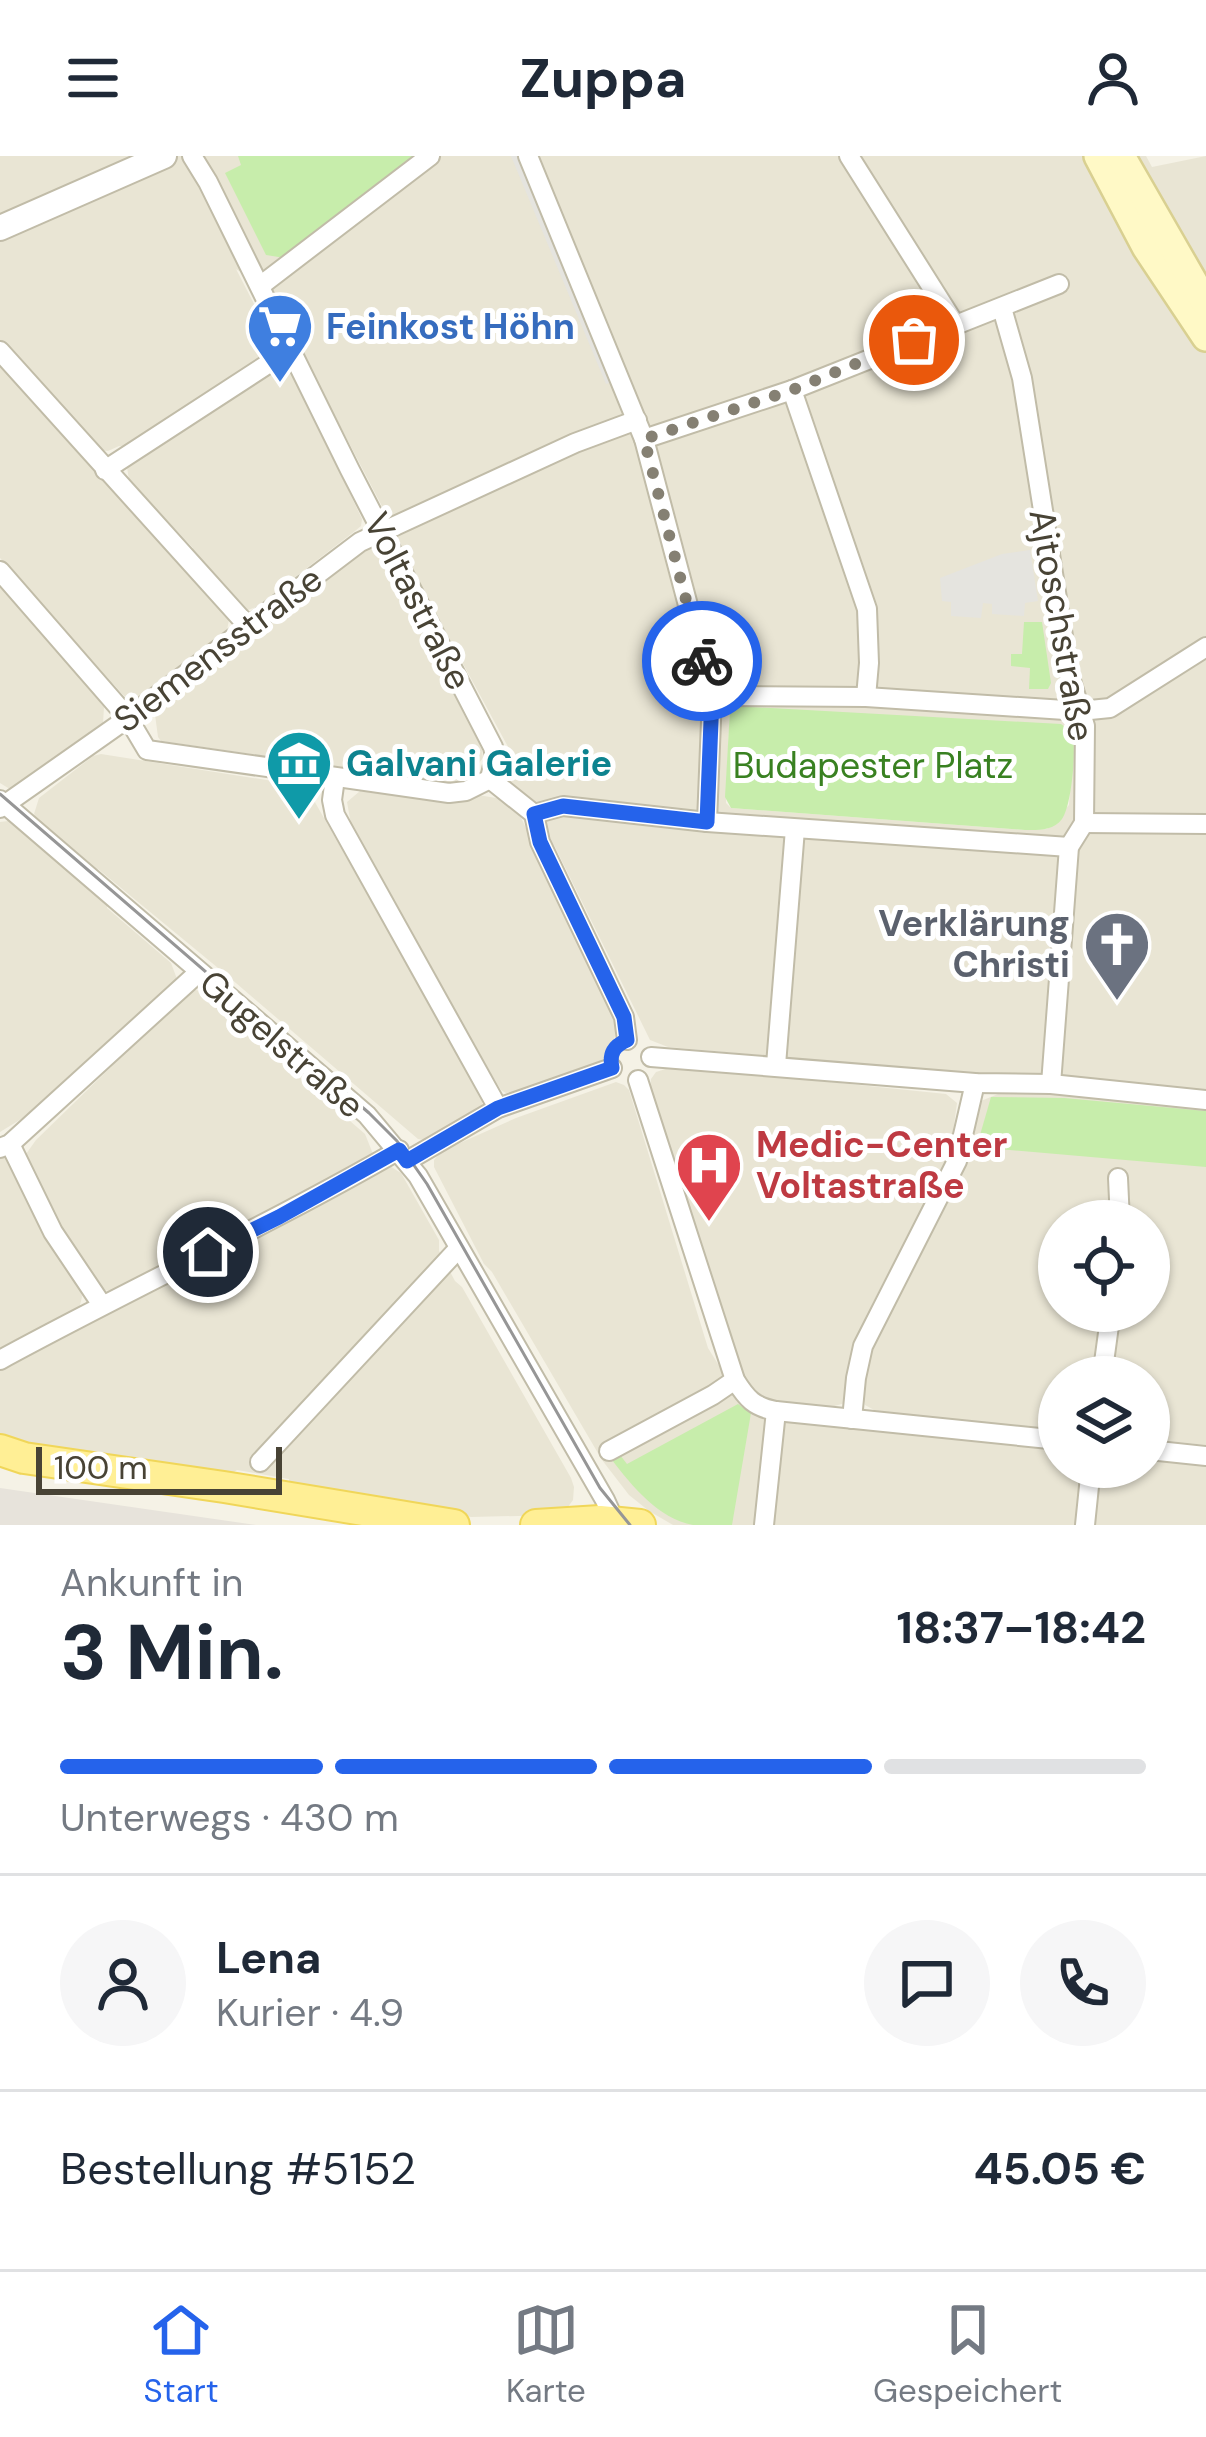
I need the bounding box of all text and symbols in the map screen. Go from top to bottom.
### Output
text: Zuppa [520,43,686,114]
icon: menu [60,45,126,111]
icon: person [1080,45,1146,111]
pin [863,289,965,391]
supermarket icon: Feinkost Höhn [245,291,315,385]
place label: Feinkost Höhn [326,303,575,350]
icon: bag [881,307,947,373]
street label: Voltastraße [353,504,483,698]
street label: Ajtoschstraße [1018,505,1106,745]
street label: Siemensstraße [104,555,332,743]
courier [642,601,762,721]
icon: bike [669,628,735,694]
museum icon: Galvani Galerie [264,728,334,822]
place label: Galvani Galerie [346,740,612,787]
park label: Budapester Platz [733,742,1013,789]
place label: Verklärung Christi [878,900,1070,988]
church icon: Verklärung Christi [1082,909,1152,1003]
street label: Gugelstraße [190,959,374,1129]
place label: Medic-Center Voltastraße [756,1121,1008,1209]
hospital icon: Medic-Center Voltastraße [674,1130,744,1224]
map controls [1038,1200,1170,1488]
button: locate [1038,1200,1170,1332]
pin [157,1201,259,1303]
icon: home [175,1219,241,1285]
button: layers [1038,1356,1170,1488]
scale bar [36,1441,282,1494]
text: 100 m [54,1446,148,1489]
text: Ankunft in [60,1557,243,1608]
text: 18:37–18:42 [897,1598,1146,1657]
text: 3 Min. [60,1602,284,1703]
text: Unterwegs · 430 m [60,1792,399,1843]
button: person [60,1920,186,2046]
button: chat [864,1920,990,2046]
button: phone [1020,1920,1146,2046]
text: Lena [216,1928,321,1987]
text: Kurier · 4.9 [216,1987,404,2038]
text: Bestellung #5152 [60,2139,416,2198]
text: 45.05 € [973,2139,1146,2198]
tab: Start [144,2297,219,2412]
tab: Karte [506,2297,586,2412]
tab: Gespeichert [873,2297,1062,2412]

